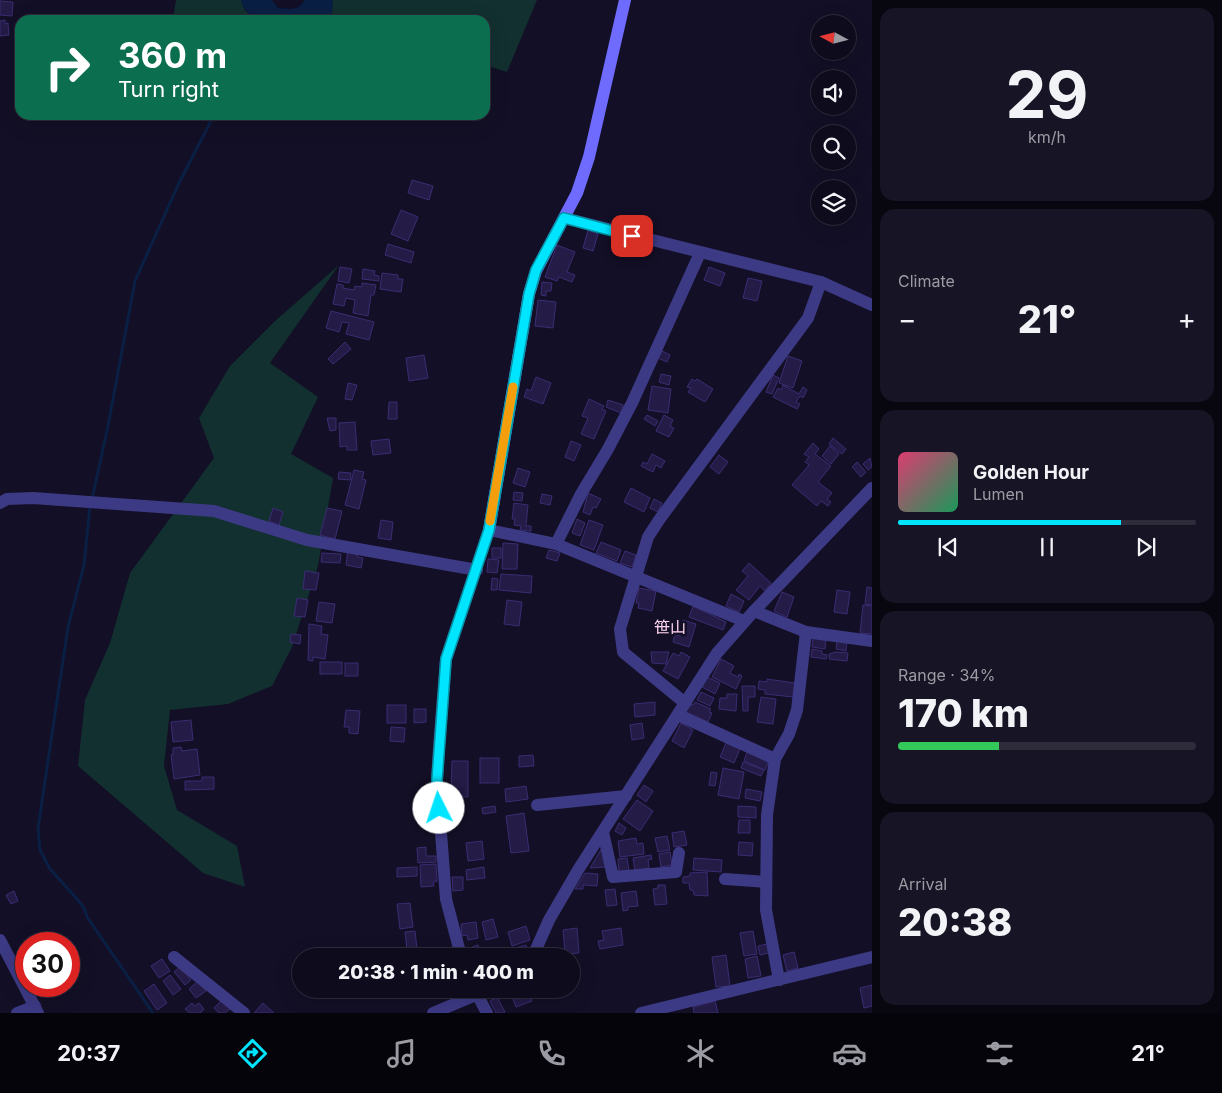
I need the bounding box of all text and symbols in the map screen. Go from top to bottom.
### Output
north arrow [811,15,856,60]
map controls [811,15,856,225]
text: 360 m [118,34,227,76]
icon: right [35,35,100,100]
text: 29 [1005,55,1089,134]
button: sound [811,70,856,115]
text: Turn right [118,76,219,102]
button: search [811,125,856,170]
text: km/h [1028,127,1066,147]
button: layers [811,180,856,225]
pin [611,215,653,257]
icon: arrive [618,222,646,250]
text: Climate [898,271,955,291]
text: 21° [1018,296,1076,342]
text: − [898,302,917,336]
text: + [1177,302,1196,336]
text: Golden Hour [973,461,1089,484]
text: Lumen [973,484,1024,504]
icon: previous [934,533,962,561]
icon: pause [1033,533,1061,561]
icon: next [1132,533,1160,561]
district label: 笹山 [654,617,686,637]
text: Range · 34% [898,665,995,685]
text: 170 km [898,690,1029,736]
position arrow [412,781,464,833]
text: Arrival [898,874,947,894]
text: 20:38 [898,899,1012,945]
speed limit sign: 30 [15,932,80,997]
text: 20:38 · 1 min · 400 m [338,961,534,984]
icon: directions [235,1036,270,1071]
icon: music [384,1036,419,1071]
icon: phone [534,1036,569,1071]
icon: climate [683,1036,718,1071]
icon: car [832,1036,867,1071]
icon: filters [982,1036,1017,1071]
text: 20:37 [57,1040,120,1066]
text: 21° [1131,1040,1165,1066]

